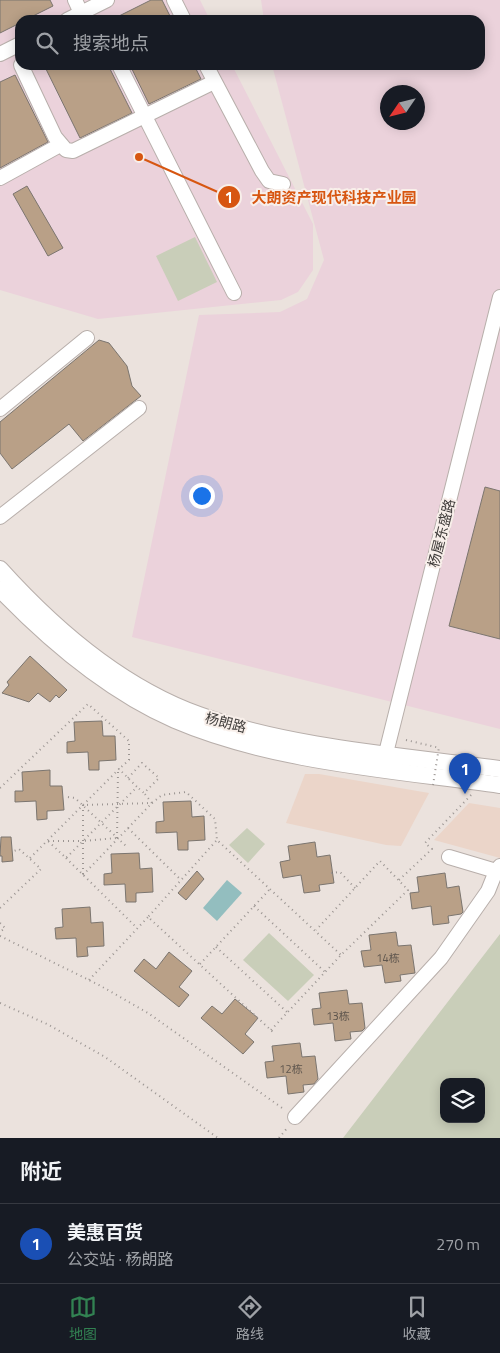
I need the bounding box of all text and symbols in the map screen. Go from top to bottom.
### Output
search box [15,15,485,70]
text: 搜索地点 [73,28,149,57]
icon: search [33,29,61,57]
north arrow [380,85,425,130]
callout: 大朗资产现代科技产业园 [217,182,427,212]
text: 1 [225,186,233,209]
text: 大朗资产现代科技产业园 [251,186,417,209]
your location [189,483,215,509]
street label: 杨屋东盛路 [422,496,460,570]
street label: 杨朗路 [203,706,249,738]
pin: 1 [449,753,481,794]
house number: 14栋 [376,950,400,966]
house number: 13栋 [326,1008,350,1024]
house number: 12栋 [279,1061,303,1077]
map controls [440,1078,485,1123]
button: layers [440,1078,485,1123]
text: 附近 [20,1155,62,1187]
text: 美惠百货 [67,1217,143,1246]
text: 1 [32,1232,40,1256]
text: 270 m [436,1232,480,1256]
text: 公交站 · 杨朗路 [67,1247,174,1271]
tab: 地图 [69,1293,97,1344]
tab: 路线 [236,1293,264,1344]
tab: 收藏 [403,1293,431,1344]

